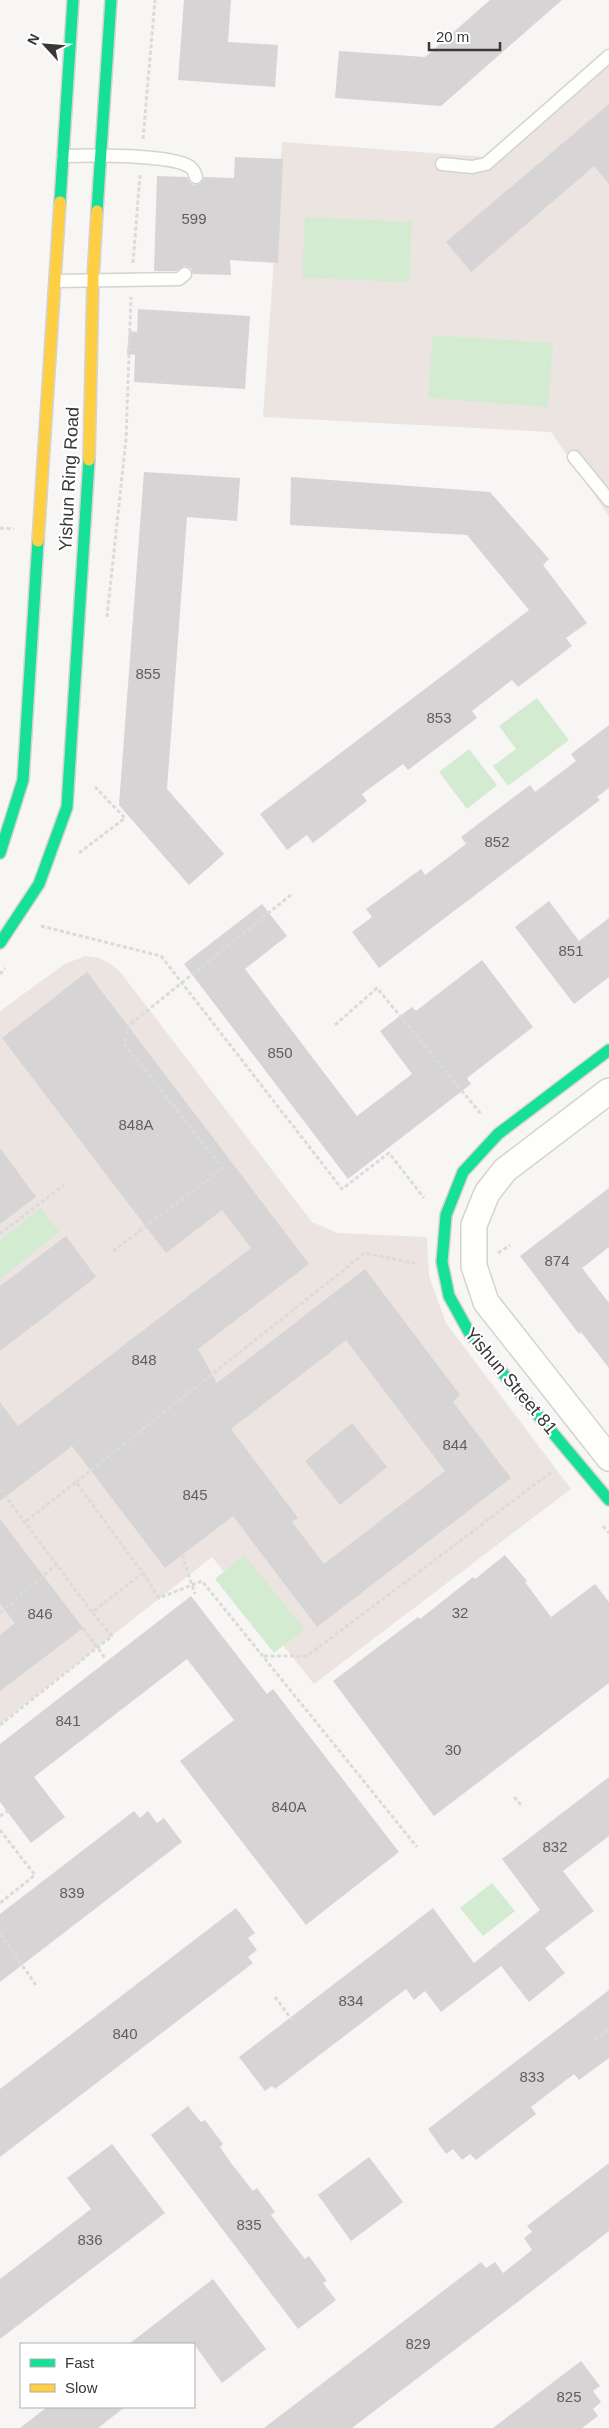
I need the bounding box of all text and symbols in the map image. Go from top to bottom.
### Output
north arrow [20,20,70,70]
scale bar [429,20,500,52]
text: 20 m [436,28,469,45]
text: N [24,31,43,47]
house number: 599 [181,210,207,227]
street label: Yishun Ring Road [55,406,83,552]
house number: 855 [135,665,161,682]
house number: 853 [426,709,452,726]
house number: 852 [484,833,510,850]
house number: 851 [558,942,584,959]
house number: 850 [267,1044,293,1061]
house number: 848A [118,1116,154,1133]
house number: 874 [544,1252,570,1269]
street label: Yishun Street 81 [461,1324,561,1438]
house number: 848 [131,1351,157,1368]
house number: 844 [442,1436,468,1453]
house number: 845 [182,1486,208,1503]
house number: 32 [452,1604,468,1621]
house number: 846 [27,1605,53,1622]
house number: 841 [55,1712,81,1729]
house number: 30 [445,1741,461,1758]
house number: 840A [271,1798,307,1815]
house number: 832 [542,1838,568,1855]
house number: 839 [59,1884,85,1901]
house number: 834 [338,1992,364,2009]
house number: 840 [112,2025,138,2042]
house number: 833 [519,2068,545,2085]
house number: 835 [236,2216,262,2233]
house number: 836 [77,2231,103,2248]
house number: 829 [405,2335,431,2352]
legend [20,2343,195,2408]
text: Fast [65,2354,95,2371]
text: Slow [65,2379,98,2396]
house number: 825 [556,2388,582,2405]

